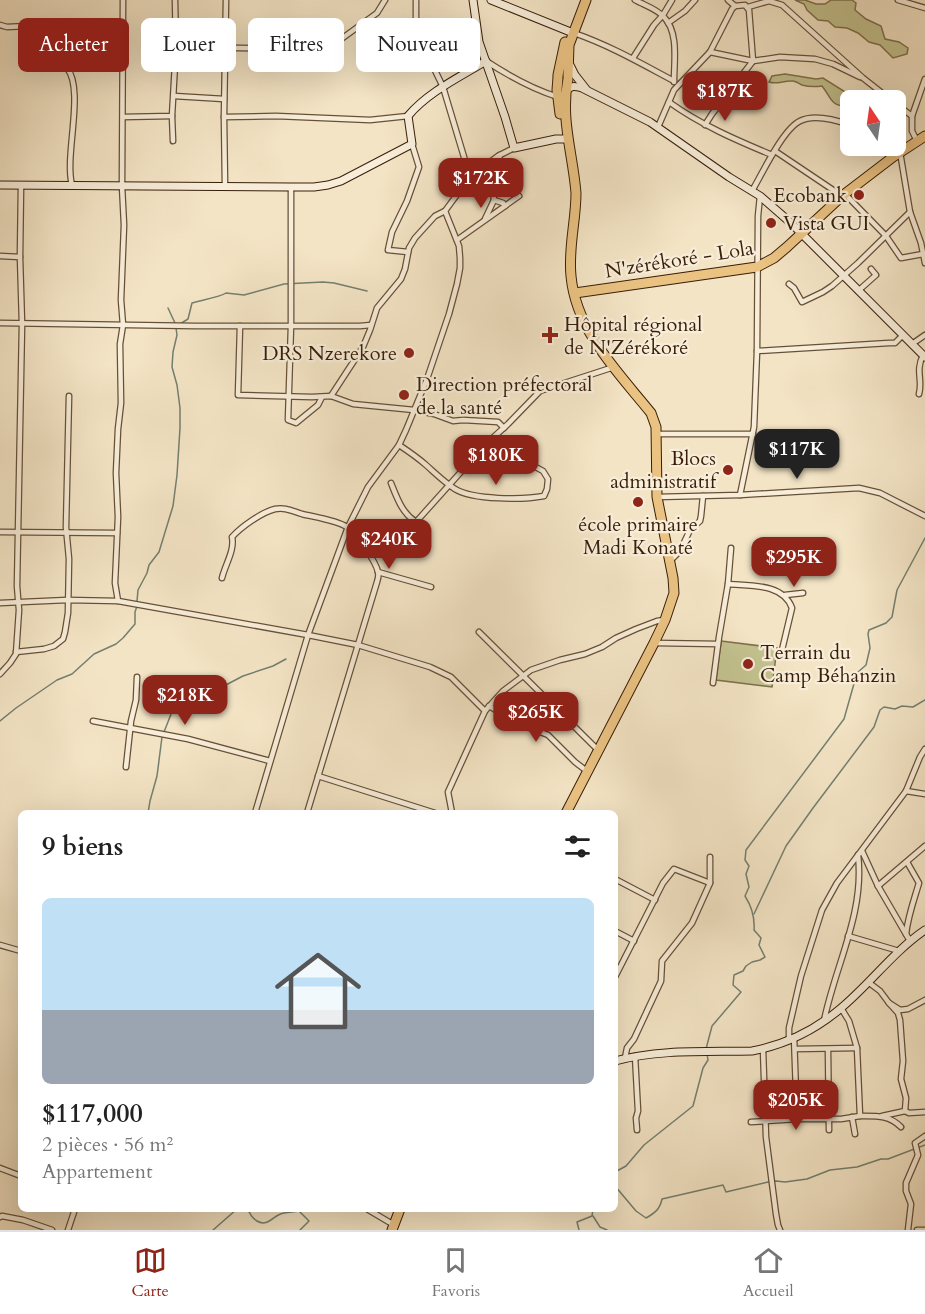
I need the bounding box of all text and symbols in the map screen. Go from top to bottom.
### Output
chip: Acheter [18,18,129,72]
chip: Louer [141,18,236,72]
chip: Filtres [248,18,344,72]
chip: Nouveau [356,18,480,72]
pin: $187K [683,71,767,122]
text: $187K [696,77,754,104]
north arrow [840,90,906,156]
map controls [840,90,906,156]
pin: $172K [439,158,523,209]
text: $172K [452,164,510,191]
place label: Ecobank [773,182,847,209]
marker: Ecobank [852,188,866,202]
place label: Vista GUI [783,210,869,237]
marker: Vista GUI [764,216,778,230]
street label: N'zérékoré - Lola [603,234,756,285]
place label: Hôpital régional de N'Zérékoré [564,311,702,361]
marker: Hôpital régional de N'Zérékoré [541,326,559,344]
place label: DRS Nzerekore [262,340,397,367]
marker: DRS Nzerekore [402,346,416,360]
place label: Direction préfectoral de la santé [416,371,592,421]
marker: Direction préfectoral de la santé [397,388,411,402]
pin: $117K [755,429,839,480]
pin: $180K [454,435,538,486]
text: $117K [768,435,826,462]
text: $180K [467,441,525,468]
place label: Blocs administratif [610,445,719,495]
marker: Blocs administratif [721,463,735,477]
marker: école primaire Madi Konaté [631,495,645,509]
place label: école primaire Madi Konaté [578,511,698,561]
pin: $240K [347,519,431,570]
text: $240K [360,525,418,552]
pin: $295K [752,537,836,588]
text: $295K [765,543,823,570]
place label: Terrain du Camp Béhanzin [760,639,897,689]
marker: Terrain du Camp Béhanzin [741,657,755,671]
pin: $218K [143,675,227,726]
text: $218K [156,681,214,708]
pin: $265K [494,692,578,743]
text: $265K [507,698,565,725]
text: 9 biens [42,829,123,864]
icon: filters [561,830,594,863]
icon: home [264,937,372,1045]
pin: $205K [754,1080,838,1131]
text: $205K [767,1086,825,1113]
text: $117,000 [42,1096,143,1131]
text: 2 pièces · 56 m² [42,1131,173,1158]
text: Appartement [42,1158,153,1185]
tab: Carte [131,1244,169,1302]
tab: Favoris [432,1244,480,1302]
tab: Accueil [743,1244,794,1302]

